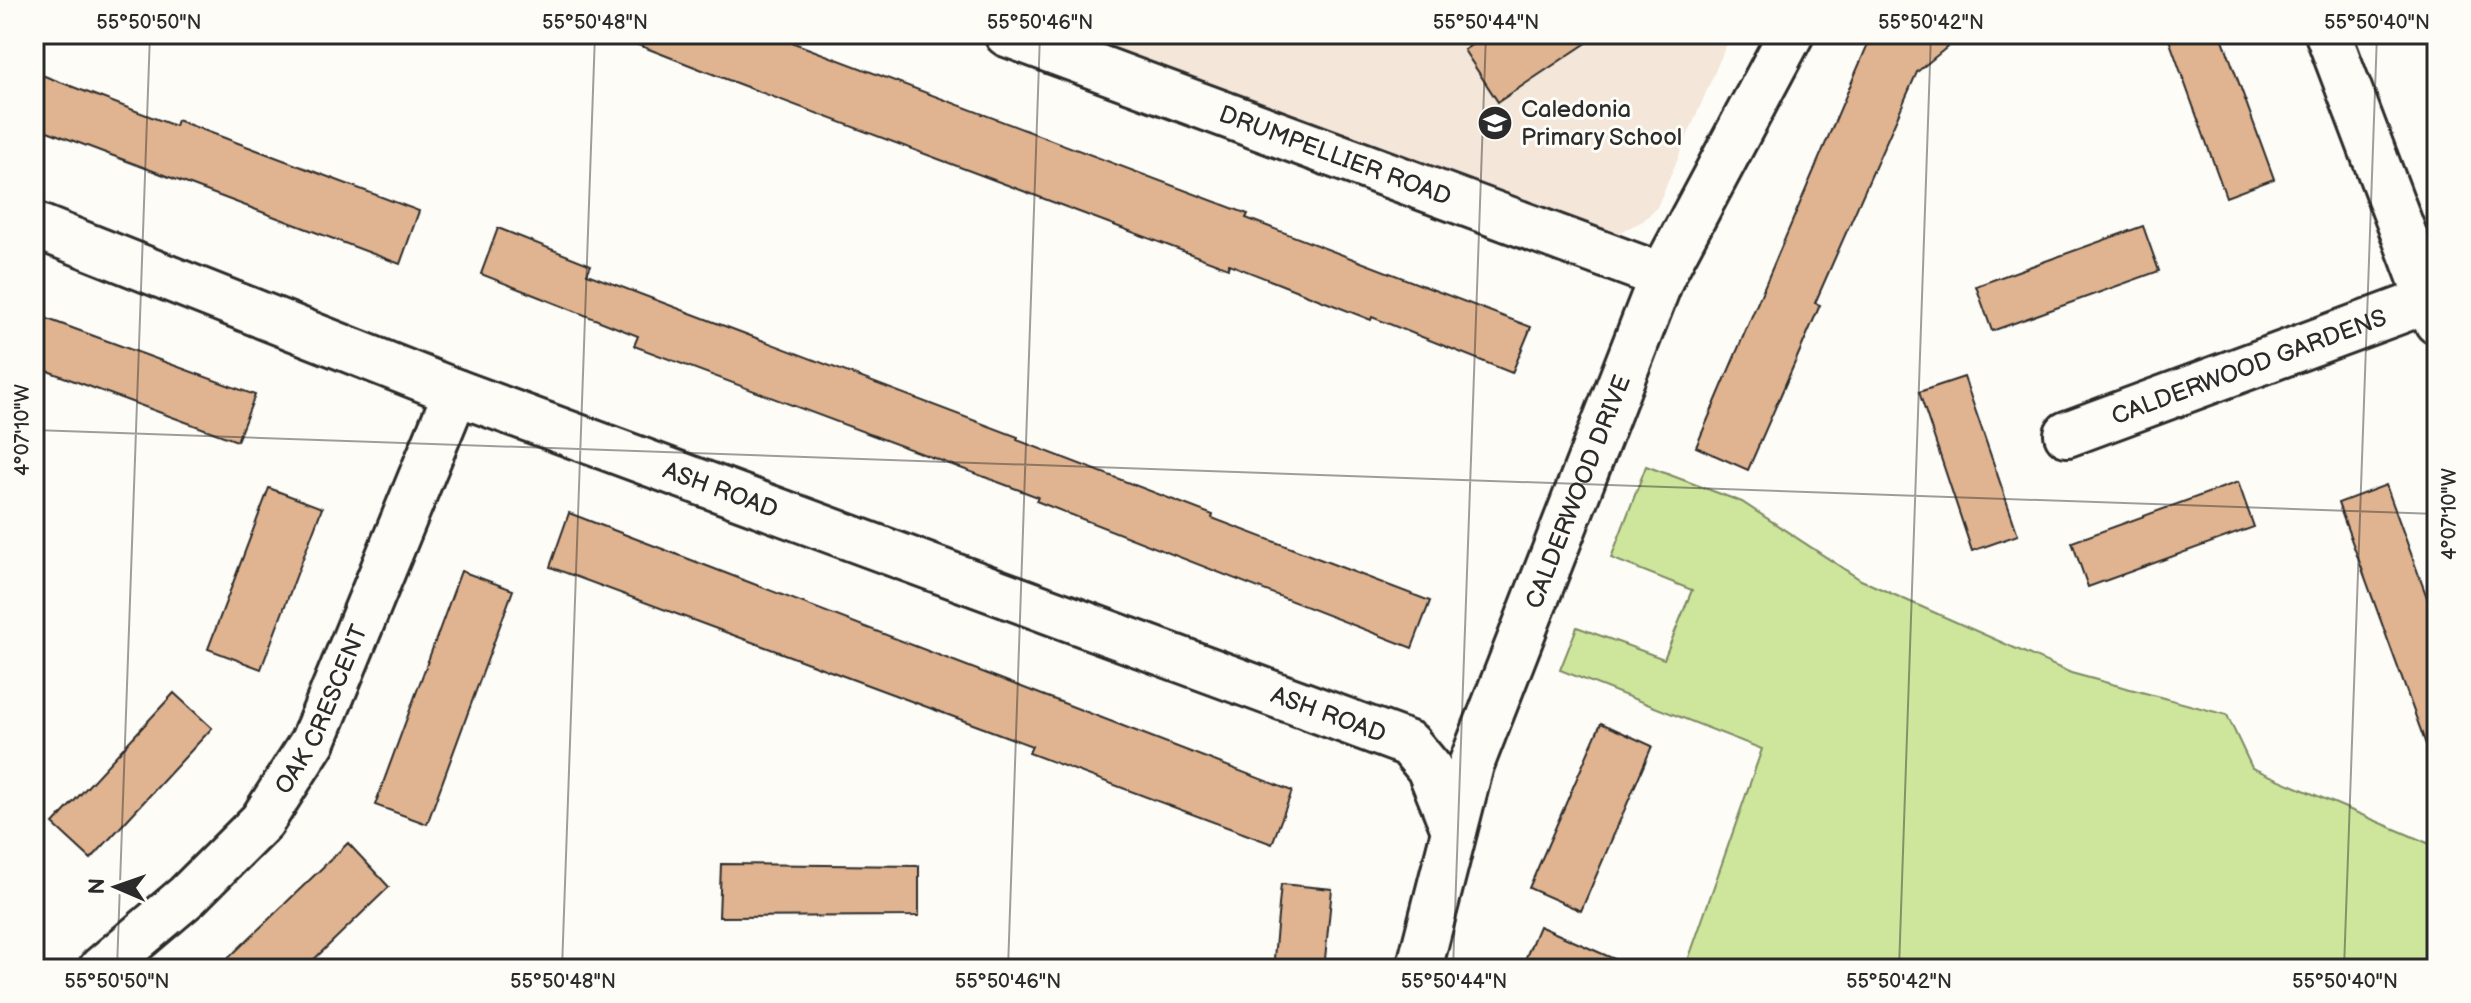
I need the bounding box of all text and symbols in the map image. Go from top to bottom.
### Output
text: 55°50'50"N [96,11,202,35]
text: 55°50'48"N [542,11,648,35]
text: 55°50'46"N [987,11,1093,35]
text: 55°50'44"N [1433,11,1539,35]
text: 55°50'42"N [1878,11,1984,35]
text: 55°50'40"N [2324,11,2430,35]
place label: Caledonia Primary School [1521,95,1682,152]
street label: DRUMPELLIER ROAD [1215,99,1455,211]
school or university icon: Caledonia Primary School [1476,104,1514,142]
street label: CALDERWOOD GARDENS [2108,303,2390,431]
street label: CALDERWOOD DRIVE [1519,371,1636,613]
text: 4°07'10"W [11,384,35,476]
street label: ASH ROAD [659,455,782,524]
text: 4°07'10"W [2438,468,2462,560]
street label: OAK CRESCENT [269,620,374,799]
street label: ASH ROAD [1267,680,1390,749]
north arrow [76,847,156,927]
text: N [84,878,111,895]
text: 55°50'50"N [64,970,170,994]
text: 55°50'48"N [510,970,616,994]
text: 55°50'46"N [955,970,1061,994]
text: 55°50'44"N [1401,970,1507,994]
text: 55°50'42"N [1846,970,1952,994]
text: 55°50'40"N [2292,970,2398,994]

